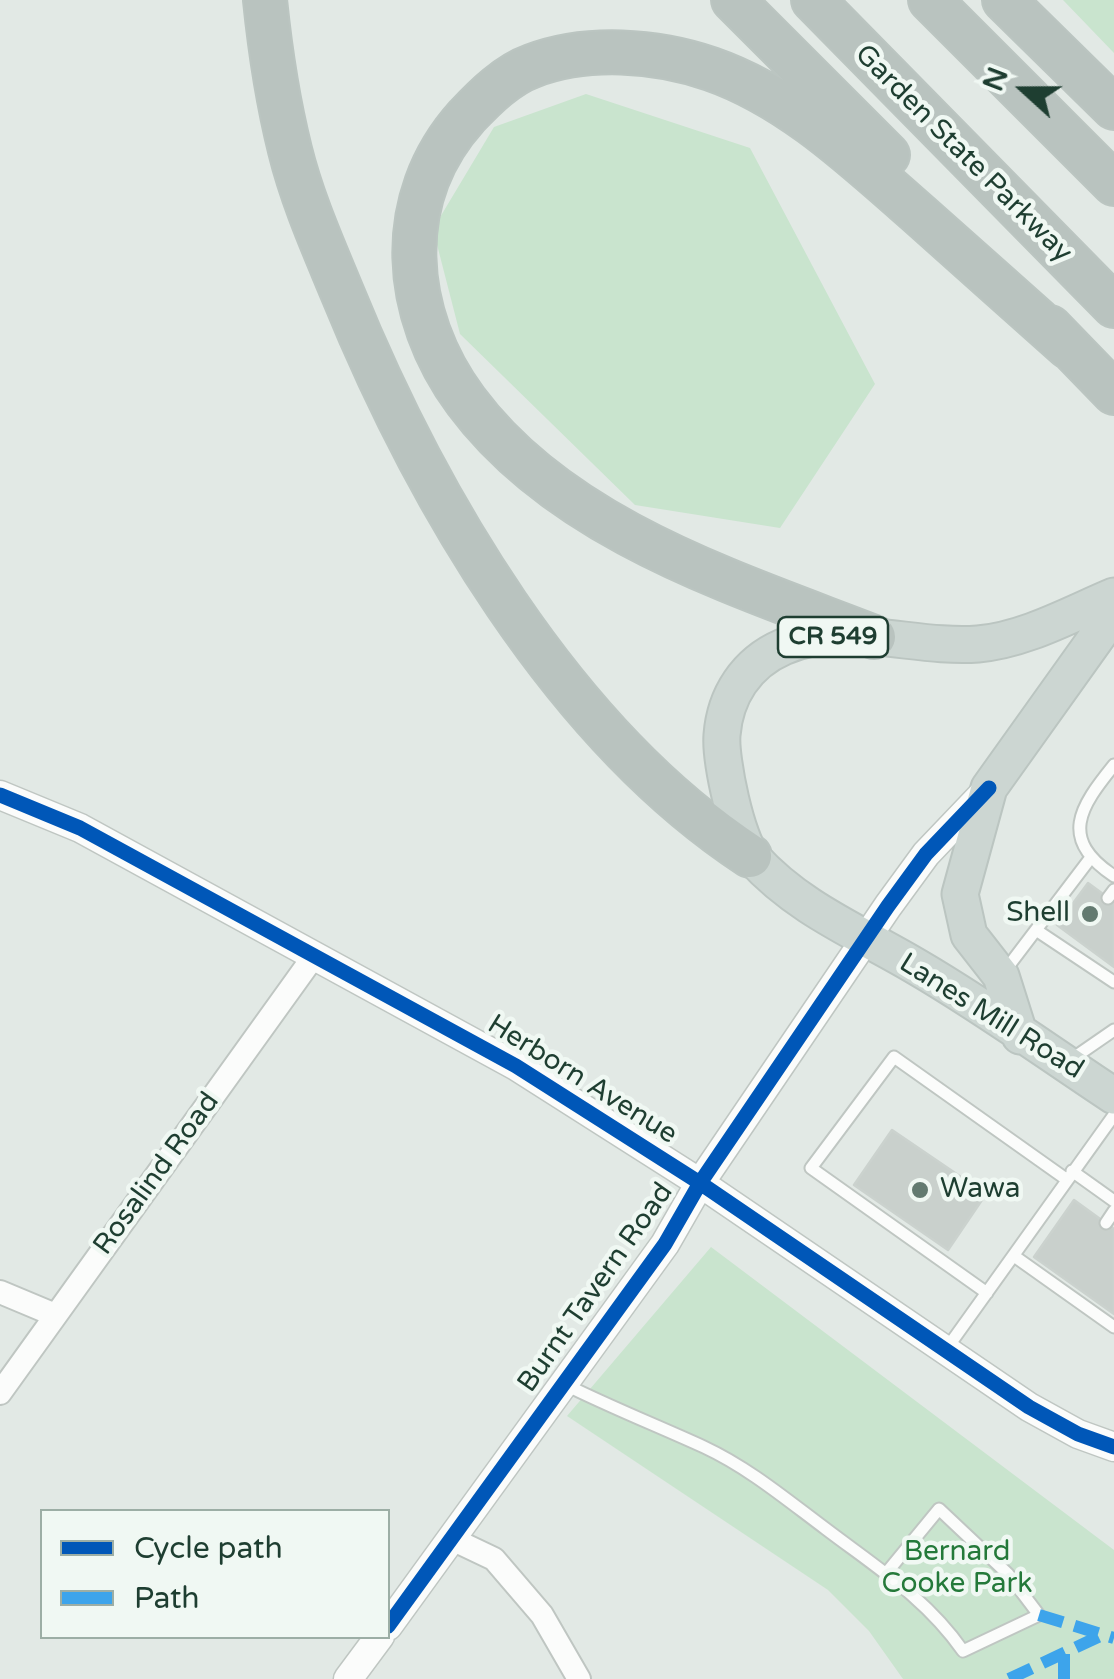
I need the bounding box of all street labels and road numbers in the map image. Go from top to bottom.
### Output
street label: Garden State Parkway [847,38,1079,270]
road number: CR 549 [778,617,888,657]
street label: Lanes Mill Road [893,947,1089,1087]
street label: Herborn Avenue [481,1008,683,1152]
street label: Rosalind Road [87,1086,227,1262]
street label: Burnt Tavern Road [511,1177,681,1399]

